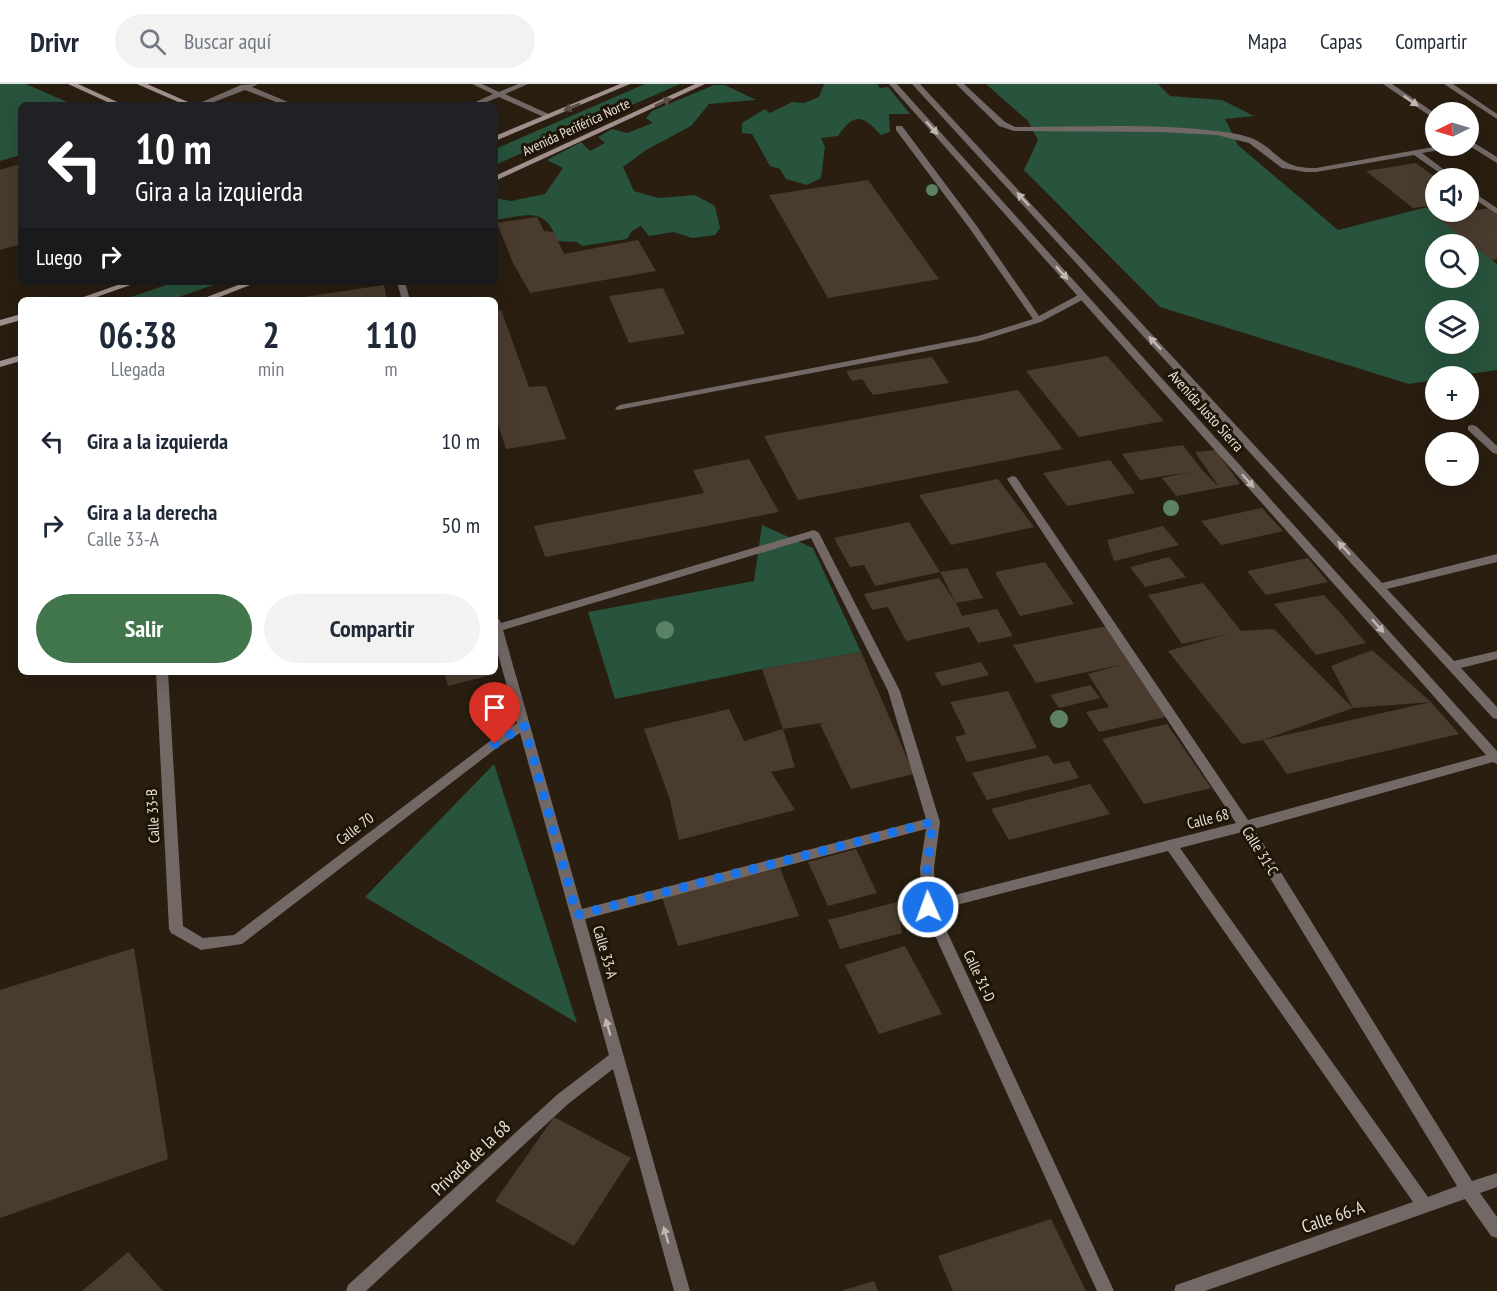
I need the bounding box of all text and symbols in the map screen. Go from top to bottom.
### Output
search box [115,14,535,68]
text: Drivr [30,23,79,60]
icon: search [136,25,169,58]
text: Buscar aquí [184,27,271,55]
text: Mapa [1248,28,1287,55]
text: Capas [1320,28,1362,55]
text: Compartir [1395,28,1467,55]
street label: Avenida Periférica Norte [519,94,633,160]
one-way arrow [1403,95,1419,107]
one-way arrow [654,97,671,106]
one-way arrow [562,102,580,112]
north arrow [1425,102,1479,156]
map controls [1425,102,1479,486]
one-way arrow [925,120,939,135]
text: 10 m [135,121,212,176]
icon: left [36,126,114,204]
button: sound [1425,168,1479,222]
text: Gira a la izquierda [135,174,303,208]
one-way arrow [1016,192,1030,207]
button: search [1425,234,1479,288]
icon: right [94,240,127,273]
text: Luego [36,243,82,271]
one-way arrow [1055,265,1068,280]
button: layers [1425,300,1479,354]
text: 06:38 [99,311,177,358]
text: 2 [262,311,280,358]
text: 110 [365,311,417,358]
one-way arrow [1149,336,1162,351]
text: Llegada [111,356,165,382]
text: min [258,356,284,382]
text: m [385,356,398,382]
street label: Avenida Justo Sierra [1165,366,1248,455]
button: + [1425,366,1479,420]
icon: left [36,425,69,458]
text: Gira a la izquierda [87,427,228,455]
text: 10 m [441,427,480,455]
button: − [1425,432,1479,486]
one-way arrow [1241,473,1254,488]
text: Gira a la derecha [87,498,217,526]
icon: right [36,509,69,542]
text: 50 m [441,511,480,539]
text: Calle 33-A [87,526,159,552]
one-way arrow [1337,541,1351,556]
button: Salir [36,594,252,663]
button: Compartir [264,594,480,663]
one-way arrow [1371,618,1384,633]
pin [469,682,520,744]
icon: arrive [478,691,511,724]
street label: Calle 33-B [142,789,163,843]
street label: Calle 68 [1185,804,1231,833]
street label: Calle 70 [332,808,378,849]
street label: Calle 31-C [1238,823,1283,879]
position arrow [896,875,960,939]
street label: Calle 33-A [589,923,622,981]
street label: Calle 31-D [959,947,1000,1005]
one-way arrow [603,1018,612,1036]
street label: Privada de la 68 [426,1115,515,1200]
street label: Calle 66-A [1299,1195,1368,1238]
one-way arrow [661,1226,671,1244]

